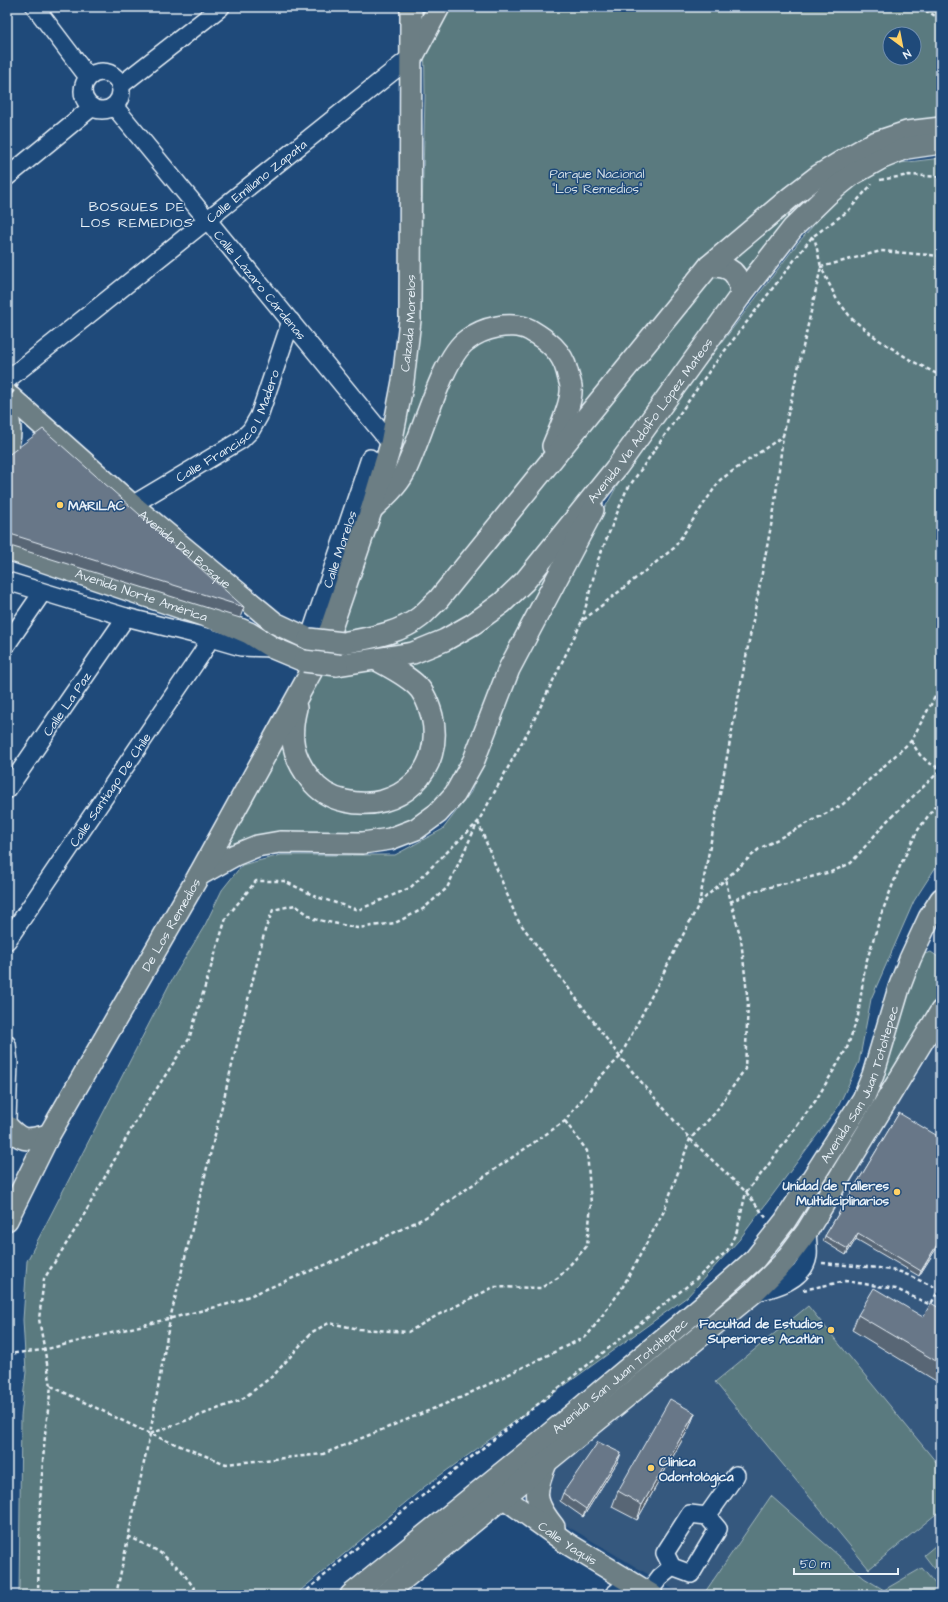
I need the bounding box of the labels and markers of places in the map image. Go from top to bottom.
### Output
place label: MARILAC [68,497,126,515]
marker: MARILAC [55,500,65,510]
place label: Unidad de Talleres Multidiciplinarios [782,1177,889,1211]
marker: Unidad de Talleres Multidiciplinarios [892,1187,902,1197]
place label: Facultad de Estudios Superiores Acatlán [699,1315,823,1349]
marker: Facultad de Estudios Superiores Acatlán [826,1325,836,1335]
place label: Clínica Odontológica [659,1453,734,1488]
marker: Clínica Odontológica [646,1463,656,1473]

